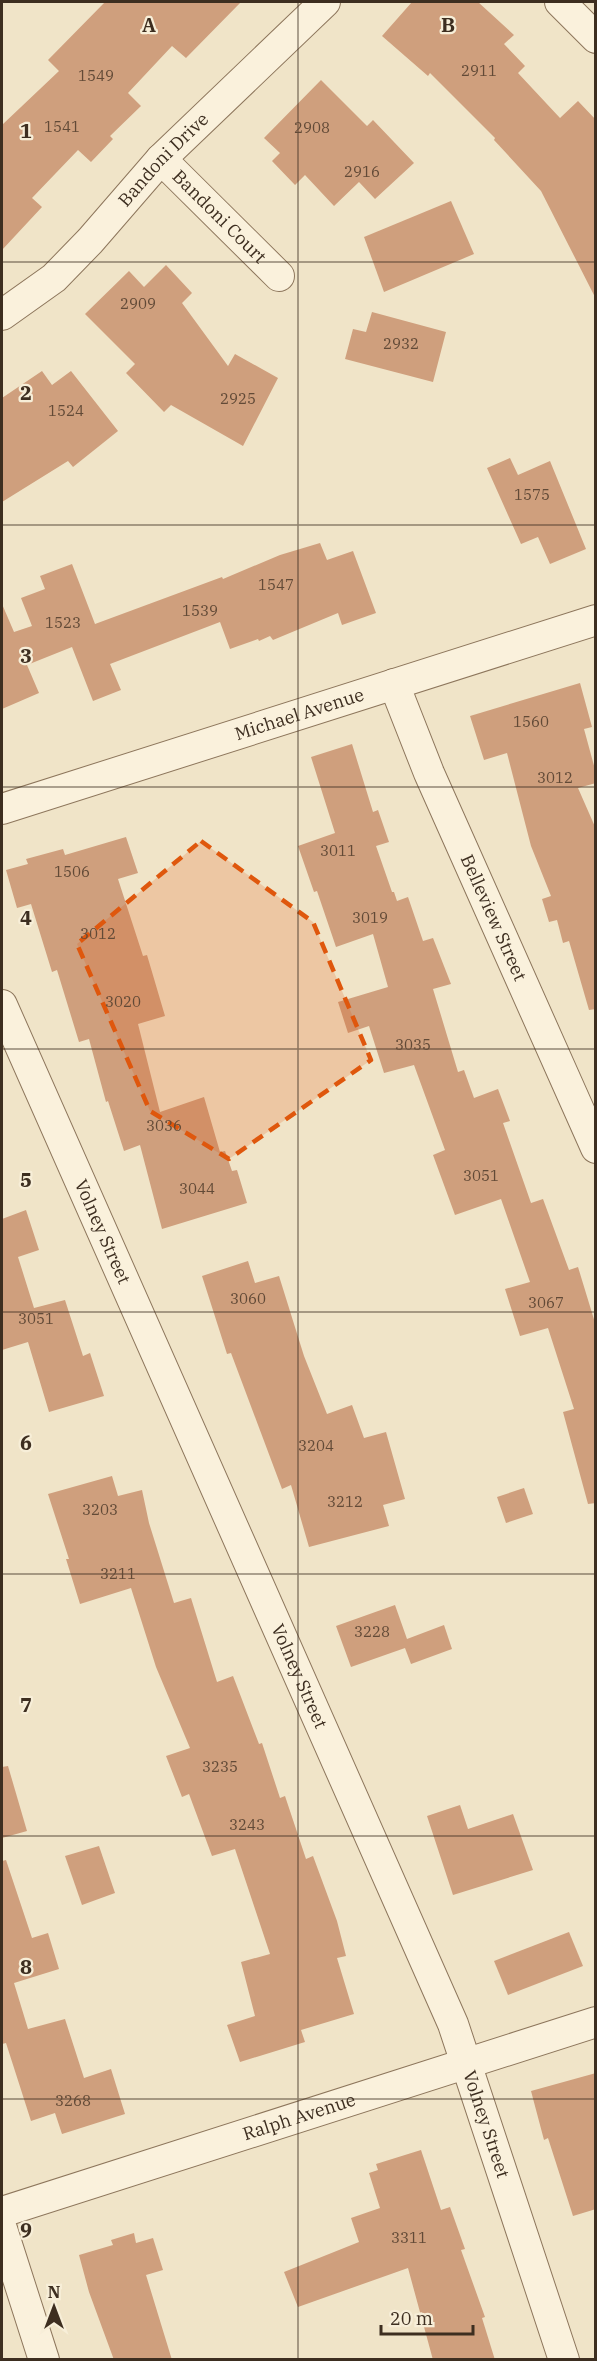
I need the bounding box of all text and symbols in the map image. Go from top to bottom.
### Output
text: A [142,11,156,38]
text: B [441,11,455,38]
house number: 2911 [461,61,497,80]
house number: 1549 [78,66,114,85]
street label: Bandoni Drive [113,108,213,211]
text: 1 [20,117,32,144]
house number: 1541 [44,117,80,136]
house number: 2908 [294,118,330,137]
house number: 2916 [344,162,380,181]
street label: Bandoni Court [168,165,271,268]
house number: 2909 [120,294,156,313]
house number: 2932 [383,334,419,353]
text: 2 [20,379,32,406]
house number: 2925 [220,389,256,408]
house number: 1524 [48,401,84,420]
house number: 1575 [514,485,550,504]
house number: 1547 [258,575,294,594]
house number: 1539 [182,601,218,620]
house number: 1523 [45,613,81,632]
text: 3 [20,642,32,669]
street label: Michael Avenue [232,683,367,745]
house number: 1560 [513,712,549,731]
house number: 3012 [537,768,573,787]
house number: 3011 [320,841,356,860]
street label: Belleview Street [456,851,532,984]
house number: 1506 [54,862,90,881]
text: 4 [20,904,32,931]
house number: 3019 [352,908,388,927]
house number: 3012 [80,924,116,943]
house number: 3020 [105,992,141,1011]
house number: 3035 [395,1035,431,1054]
house number: 3036 [146,1116,182,1135]
text: 5 [20,1166,32,1193]
house number: 3051 [463,1166,499,1185]
street label: Volney Street [70,1176,136,1287]
house number: 3044 [179,1179,215,1198]
house number: 3060 [230,1289,266,1308]
house number: 3067 [528,1293,564,1312]
house number: 3051 [18,1309,54,1328]
text: 6 [20,1429,32,1456]
house number: 3204 [298,1436,334,1455]
house number: 3212 [327,1492,363,1511]
house number: 3203 [82,1500,118,1519]
house number: 3211 [100,1564,136,1583]
street label: Volney Street [266,1620,333,1732]
house number: 3228 [354,1622,390,1641]
text: 7 [20,1691,32,1718]
house number: 3235 [202,1757,238,1776]
house number: 3243 [229,1815,265,1834]
text: 8 [20,1953,32,1980]
street label: Volney Street [458,2067,515,2181]
street label: Ralph Avenue [240,2088,358,2145]
house number: 3268 [55,2091,91,2110]
text: 9 [20,2216,32,2243]
house number: 3311 [391,2228,427,2247]
north arrow [24,2277,84,2337]
text: N [48,2282,60,2302]
scale bar [381,2298,472,2336]
text: 20 m [390,2307,433,2330]

